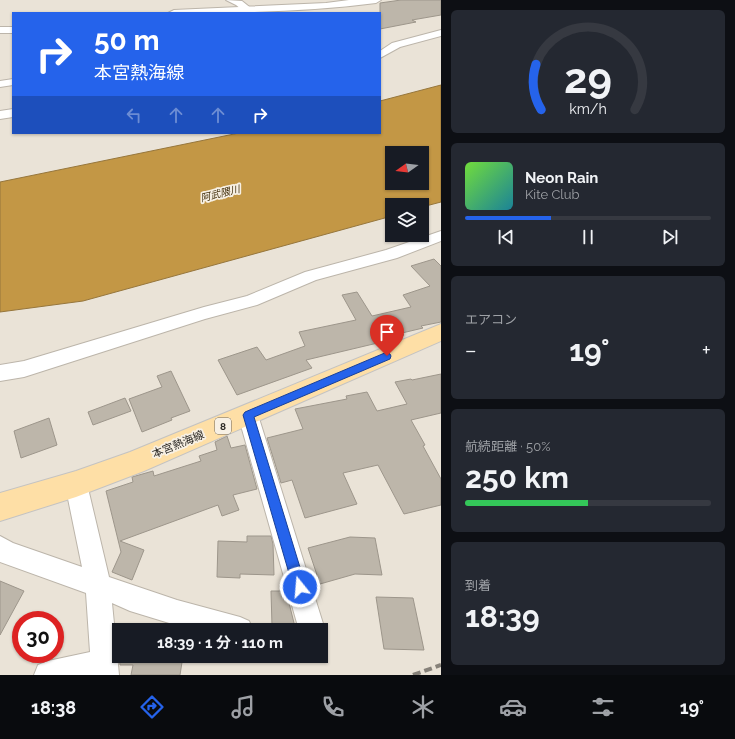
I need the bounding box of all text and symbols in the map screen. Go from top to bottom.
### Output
text: 50 m [94,24,160,57]
icon: right [28,28,80,80]
text: 29 [564,53,612,102]
text: 本宮熱海線 [94,62,184,83]
text: km/h [569,100,607,116]
icon: left [123,104,145,126]
icon: ahead [165,104,187,126]
icon: ahead [207,104,229,126]
icon: right [249,104,271,126]
north arrow [385,146,429,190]
map controls [385,146,429,242]
text: Neon Rain [525,169,598,187]
water label: 阿武隈川 [199,183,242,204]
text: Kite Club [525,187,580,202]
button: layers [385,198,429,242]
icon: previous [495,226,517,248]
icon: pause [577,226,599,248]
icon: next [659,226,681,248]
text: エアコン [465,312,517,327]
pin [370,315,404,356]
icon: arrive [376,321,398,343]
text: 19° [569,333,609,368]
text: − [465,337,477,363]
text: + [702,337,711,363]
road number: 8 [215,418,231,434]
street label: 本宮熱海線 [150,428,206,461]
text: 航続距離 · 50% [465,439,550,454]
text: 250 km [465,460,569,495]
position arrow [279,566,321,608]
text: 到着 [465,578,491,593]
text: 18:39 [465,599,540,634]
speed limit sign: 30 [12,611,64,663]
text: 18:39 · 1 分 · 110 m [157,634,283,652]
icon: directions [138,693,166,721]
icon: music [229,693,257,721]
icon: phone [319,693,347,721]
icon: climate [409,693,437,721]
icon: car [499,693,527,721]
icon: filters [589,693,617,721]
text: 18:38 [31,697,76,718]
text: 19° [680,697,704,718]

